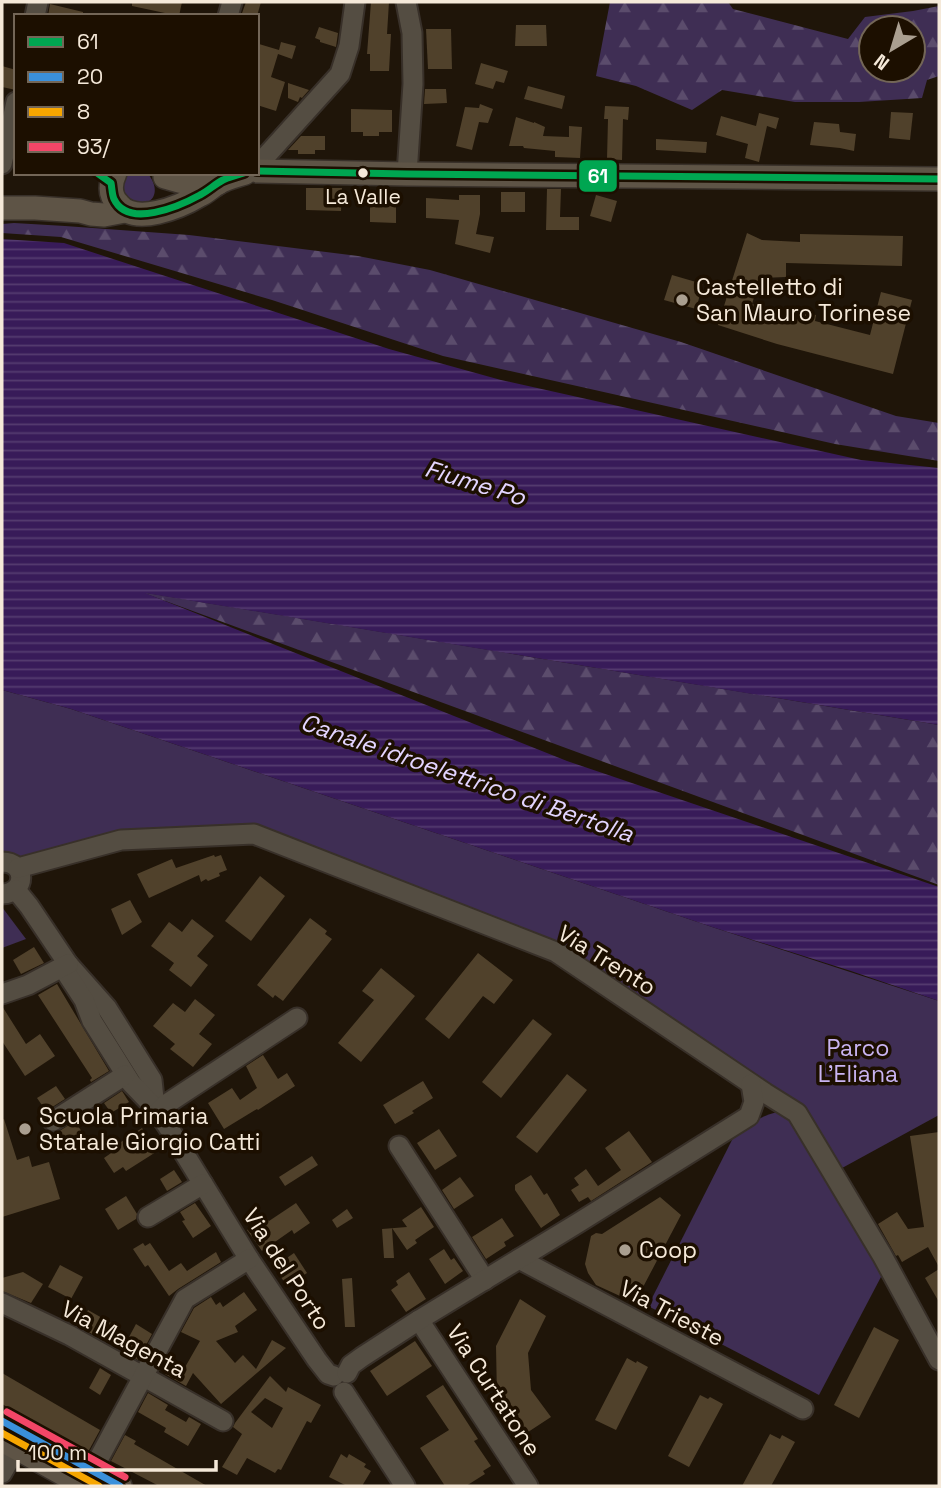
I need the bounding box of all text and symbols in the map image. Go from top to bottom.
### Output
legend [14,14,259,175]
north arrow [857,14,927,84]
text: 61 [77,28,99,55]
text: N [869,48,895,76]
text: 20 [77,63,103,90]
text: 8 [77,98,90,125]
text: 93/ [77,133,111,160]
line badge: 61 [578,159,618,193]
text: 61 [588,164,608,189]
marker: La Valle [356,166,370,180]
place label: La Valle [325,183,401,210]
place label: Castelletto di San Mauro Torinese [696,272,911,328]
marker: Castelletto di San Mauro Torinese [674,292,690,308]
water label: Fiume Po [421,453,530,513]
water label: Canale idroelettrico di Bertolla [297,706,638,849]
street label: Via Trento [552,918,662,1002]
park label: Parco L'Eliana [818,1033,898,1089]
place label: Scuola Primaria Statale Giorgio Catti [39,1101,260,1157]
marker: Scuola Primaria Statale Giorgio Catti [17,1121,33,1137]
street label: Via del Porto [236,1202,338,1336]
place label: Coop [639,1235,697,1265]
marker: Coop [617,1242,633,1258]
street label: Via Trieste [615,1273,729,1353]
street label: Via Magenta [56,1293,192,1385]
street label: Via Curtatone [440,1318,548,1462]
scale bar [18,1428,215,1472]
text: 100 m [28,1439,87,1466]

